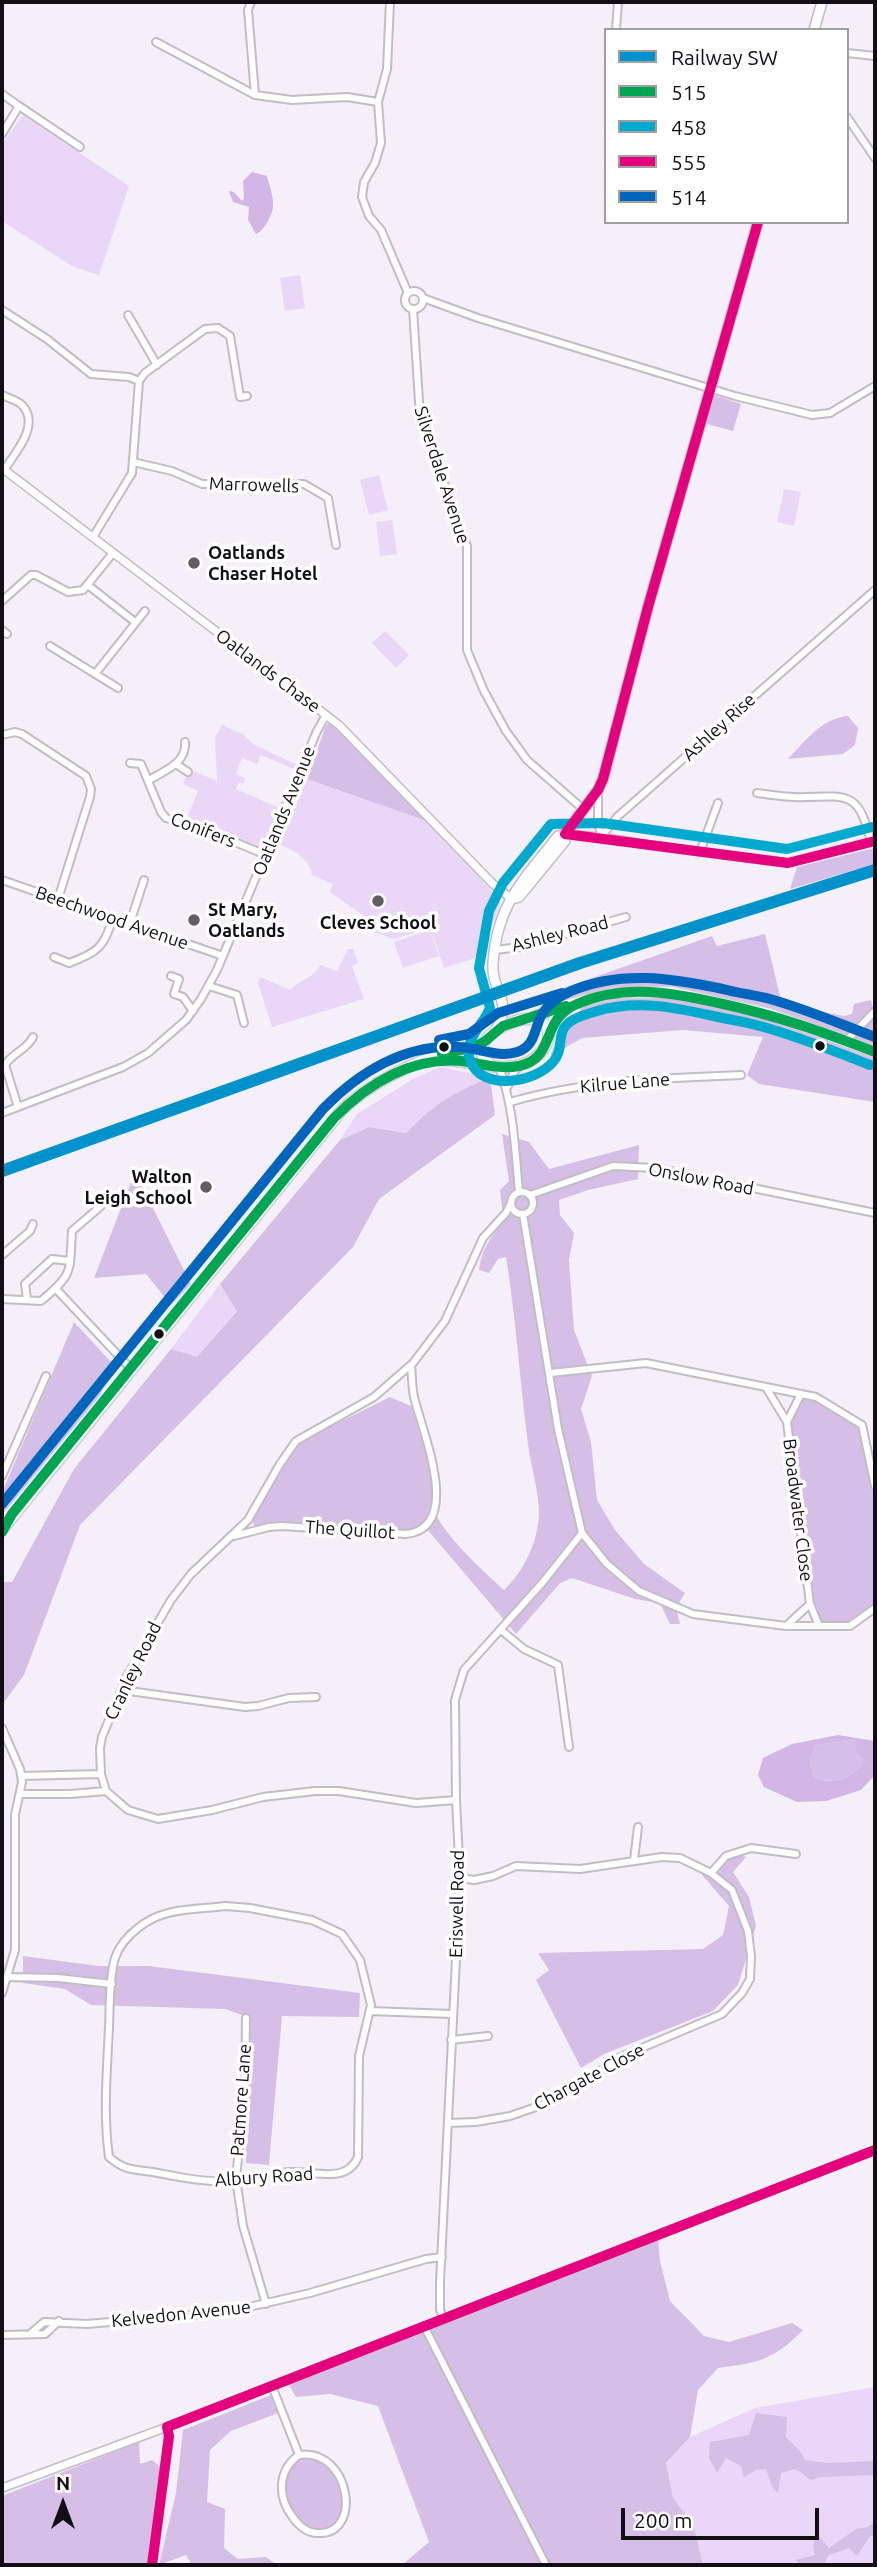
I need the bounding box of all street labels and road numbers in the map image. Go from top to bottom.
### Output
street label: Silverdale Avenue [410,404,474,546]
street label: Marrowells [209,473,299,497]
street label: Oatlands Chase [211,625,325,717]
street label: Ashley Rise [678,689,760,765]
street label: Oatlands Avenue [248,743,320,879]
street label: Conifers [168,808,238,852]
street label: Beechwood Avenue [33,882,191,954]
street label: Ashley Road [509,912,611,956]
street label: Kilrue Lane [579,1068,671,1098]
street label: Onslow Road [646,1158,756,1200]
street label: Broadwater Close [779,1437,817,1583]
street label: The Quillot [304,1516,396,1544]
street label: Cranley Road [100,1618,166,1724]
street label: Eriswell Road [445,1850,469,1958]
street label: Chargate Close [530,2039,648,2115]
street label: Patmore Lane [226,2043,256,2157]
street label: Albury Road [214,2163,314,2191]
street label: Kelvedon Avenue [110,2296,252,2332]

